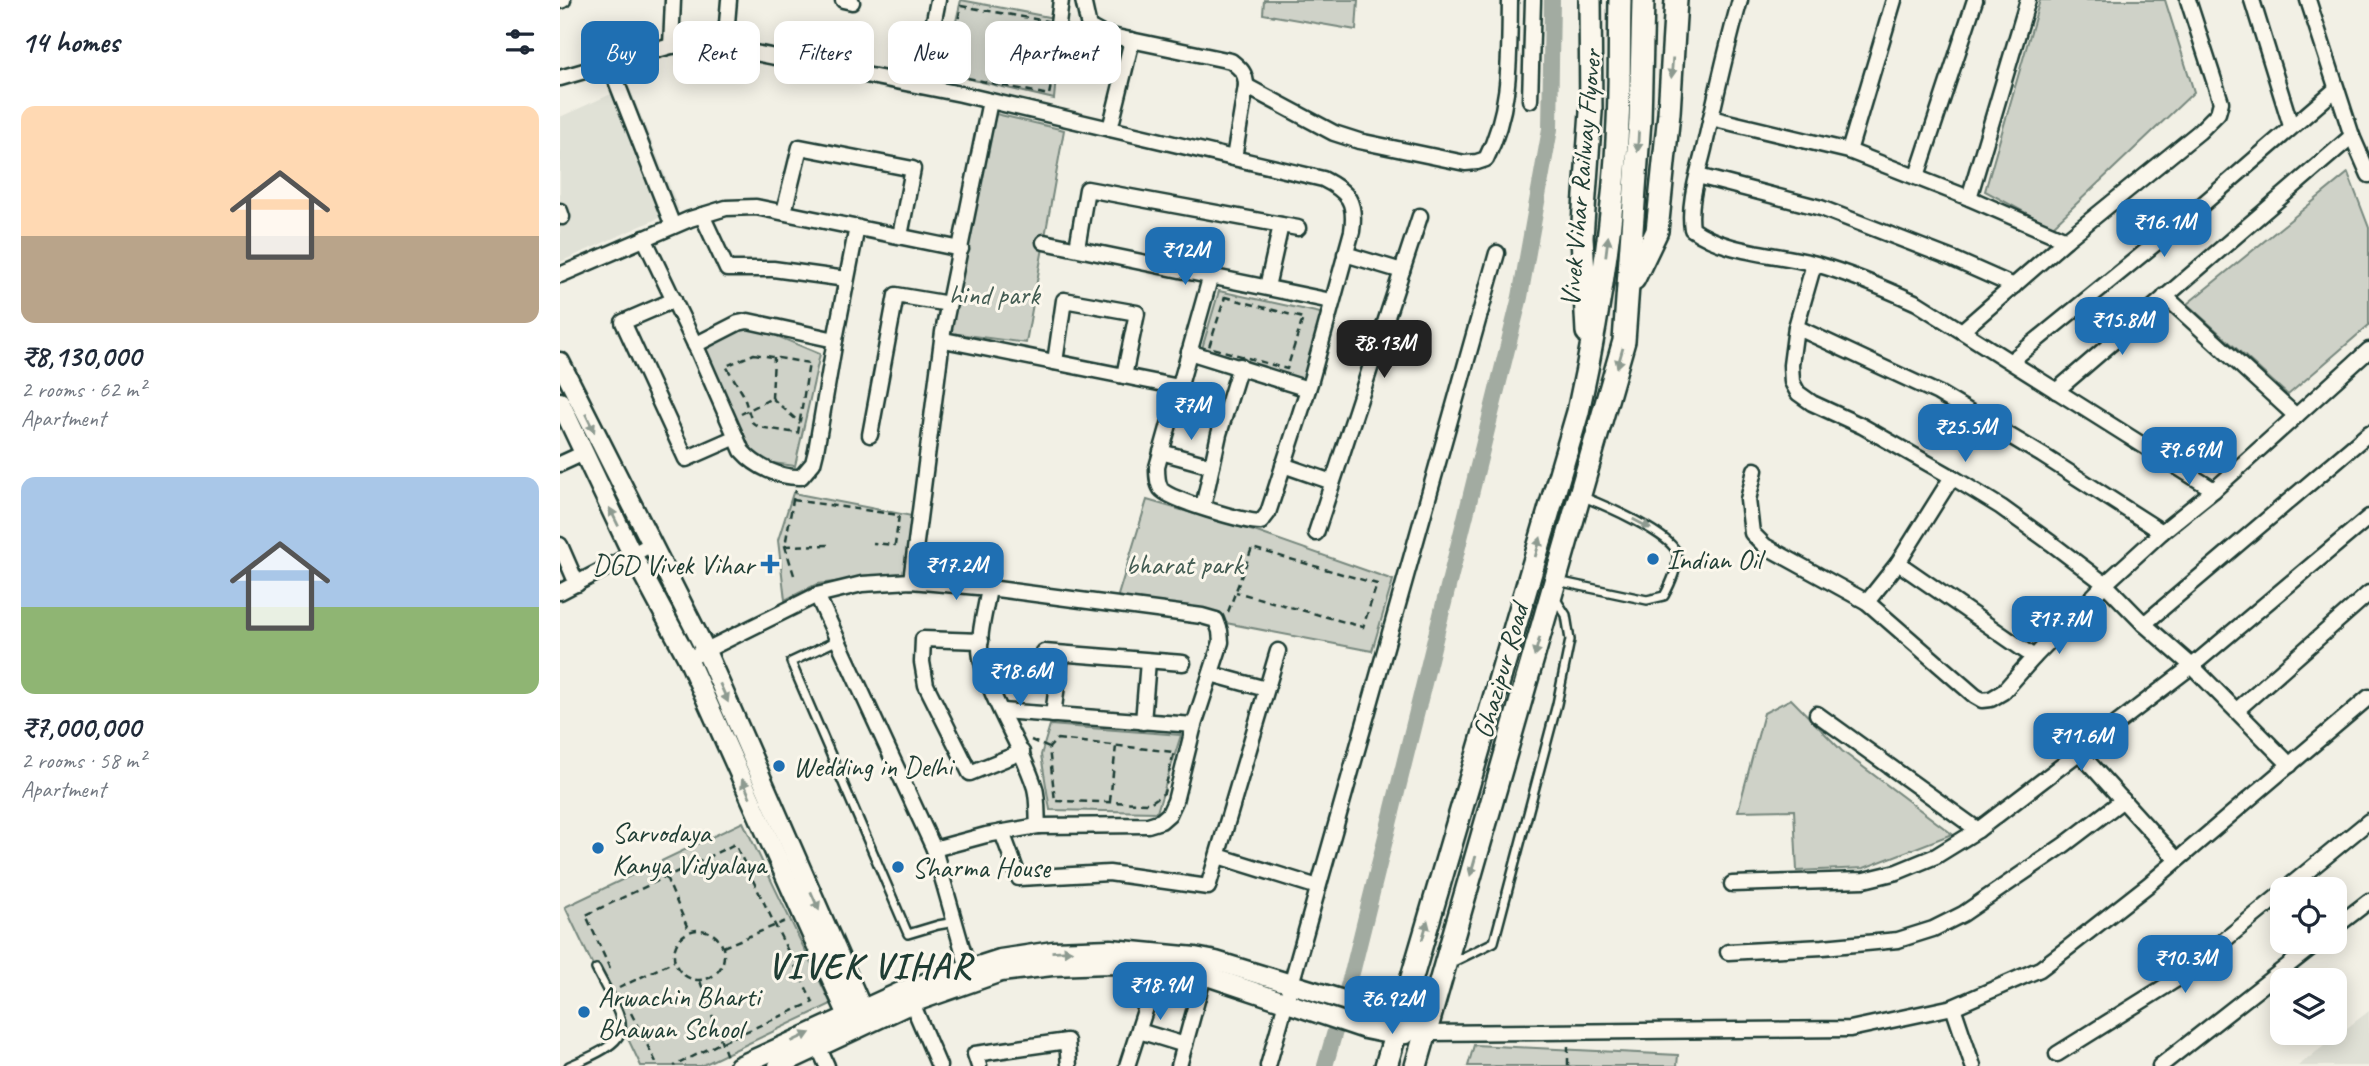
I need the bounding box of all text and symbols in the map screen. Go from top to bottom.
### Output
chip: Buy [581,21,659,84]
chip: Rent [673,21,760,84]
chip: Filters [774,21,874,84]
chip: New [888,21,971,84]
chip: Apartment [985,21,1121,84]
text: 14 homes [21,23,119,61]
icon: filters [501,23,539,61]
street label: Vivek Vihar Railway Flyover [1552,46,1609,308]
one-way arrow [1666,57,1677,79]
one-way arrow [1633,131,1644,153]
icon: home [217,152,343,278]
pin: ₹16.1M [2107,200,2221,259]
text: ₹16.1M [2132,207,2196,236]
pin: ₹12M [1144,228,1226,287]
text: ₹12M [1161,235,1209,264]
one-way arrow [1602,235,1613,257]
park label: hind park [949,277,1041,312]
pin: ₹15.8M [2065,298,2179,357]
text: ₹15.8M [2091,305,2153,334]
pin: ₹8.13M [1327,320,1441,380]
text: ₹8.13M [1353,328,1415,357]
text: ₹8,130,000 [21,337,141,375]
one-way arrow [1614,347,1625,369]
text: 2 rooms · 62 m² [21,375,145,404]
pin: ₹7M [1157,382,1225,442]
text: ₹7M [1172,390,1210,419]
text: Apartment [21,404,106,433]
pin: ₹25.5M [1908,405,2022,464]
text: ₹25.5M [1934,412,1996,441]
one-way arrow [584,413,596,433]
pin: ₹9.69M [2132,428,2246,487]
text: ₹9.69M [2158,435,2220,464]
one-way arrow [609,507,620,527]
one-way arrow [1632,519,1652,530]
icon: home [217,523,343,649]
one-way arrow [1533,536,1544,558]
pin: ₹17.2M [899,542,1013,602]
place label: Indian Oil [1667,542,1766,577]
place label: DGD Vivek Vihar [592,547,757,582]
park label: bharat park [1126,547,1245,582]
text: ₹17.2M [925,550,987,579]
marker: Indian Oil [1645,551,1661,567]
marker: DGD Vivek Vihar [760,554,780,574]
street label: Ghazipur Road [1465,596,1537,742]
pin: ₹17.7M [2002,596,2116,656]
text: ₹17.7M [2028,604,2090,633]
one-way arrow [1531,637,1541,658]
pin: ₹18.6M [963,648,1077,708]
text: ₹18.6M [988,656,1052,685]
one-way arrow [718,683,730,703]
text: ₹7,000,000 [21,708,141,746]
pin: ₹11.6M [2024,714,2138,773]
text: ₹11.6M [2049,721,2113,750]
text: 2 rooms · 58 m² [21,746,145,775]
place label: Wedding in Delhi [793,749,956,784]
marker: Wedding in Delhi [771,758,787,774]
text: Apartment [21,775,106,804]
one-way arrow [740,778,752,798]
place label: Sarvodaya Kanya Vidyalaya [612,815,768,882]
marker: Sarvodaya Kanya Vidyalaya [590,840,606,856]
place label: Sharma House [912,850,1052,885]
one-way arrow [1468,855,1478,876]
marker: Sharma House [890,859,906,875]
map controls [2270,877,2347,1045]
button: locate [2270,877,2347,954]
one-way arrow [810,891,821,912]
one-way arrow [1420,919,1430,940]
pin: ₹10.3M [2128,936,2242,995]
text: ₹10.3M [2154,943,2216,972]
district label: VIVEK VIHAR [768,944,975,989]
one-way arrow [1051,945,1073,956]
pin: ₹18.9M [1103,962,1217,1022]
button: layers [2270,968,2347,1045]
text: ₹18.9M [1129,970,1191,999]
pin: ₹6.92M [1335,976,1449,1036]
place label: Arwachin Bharti Bhawan School [598,979,764,1046]
text: ₹6.92M [1361,984,1423,1013]
marker: Arwachin Bharti Bhawan School [576,1004,592,1020]
one-way arrow [791,1031,811,1043]

